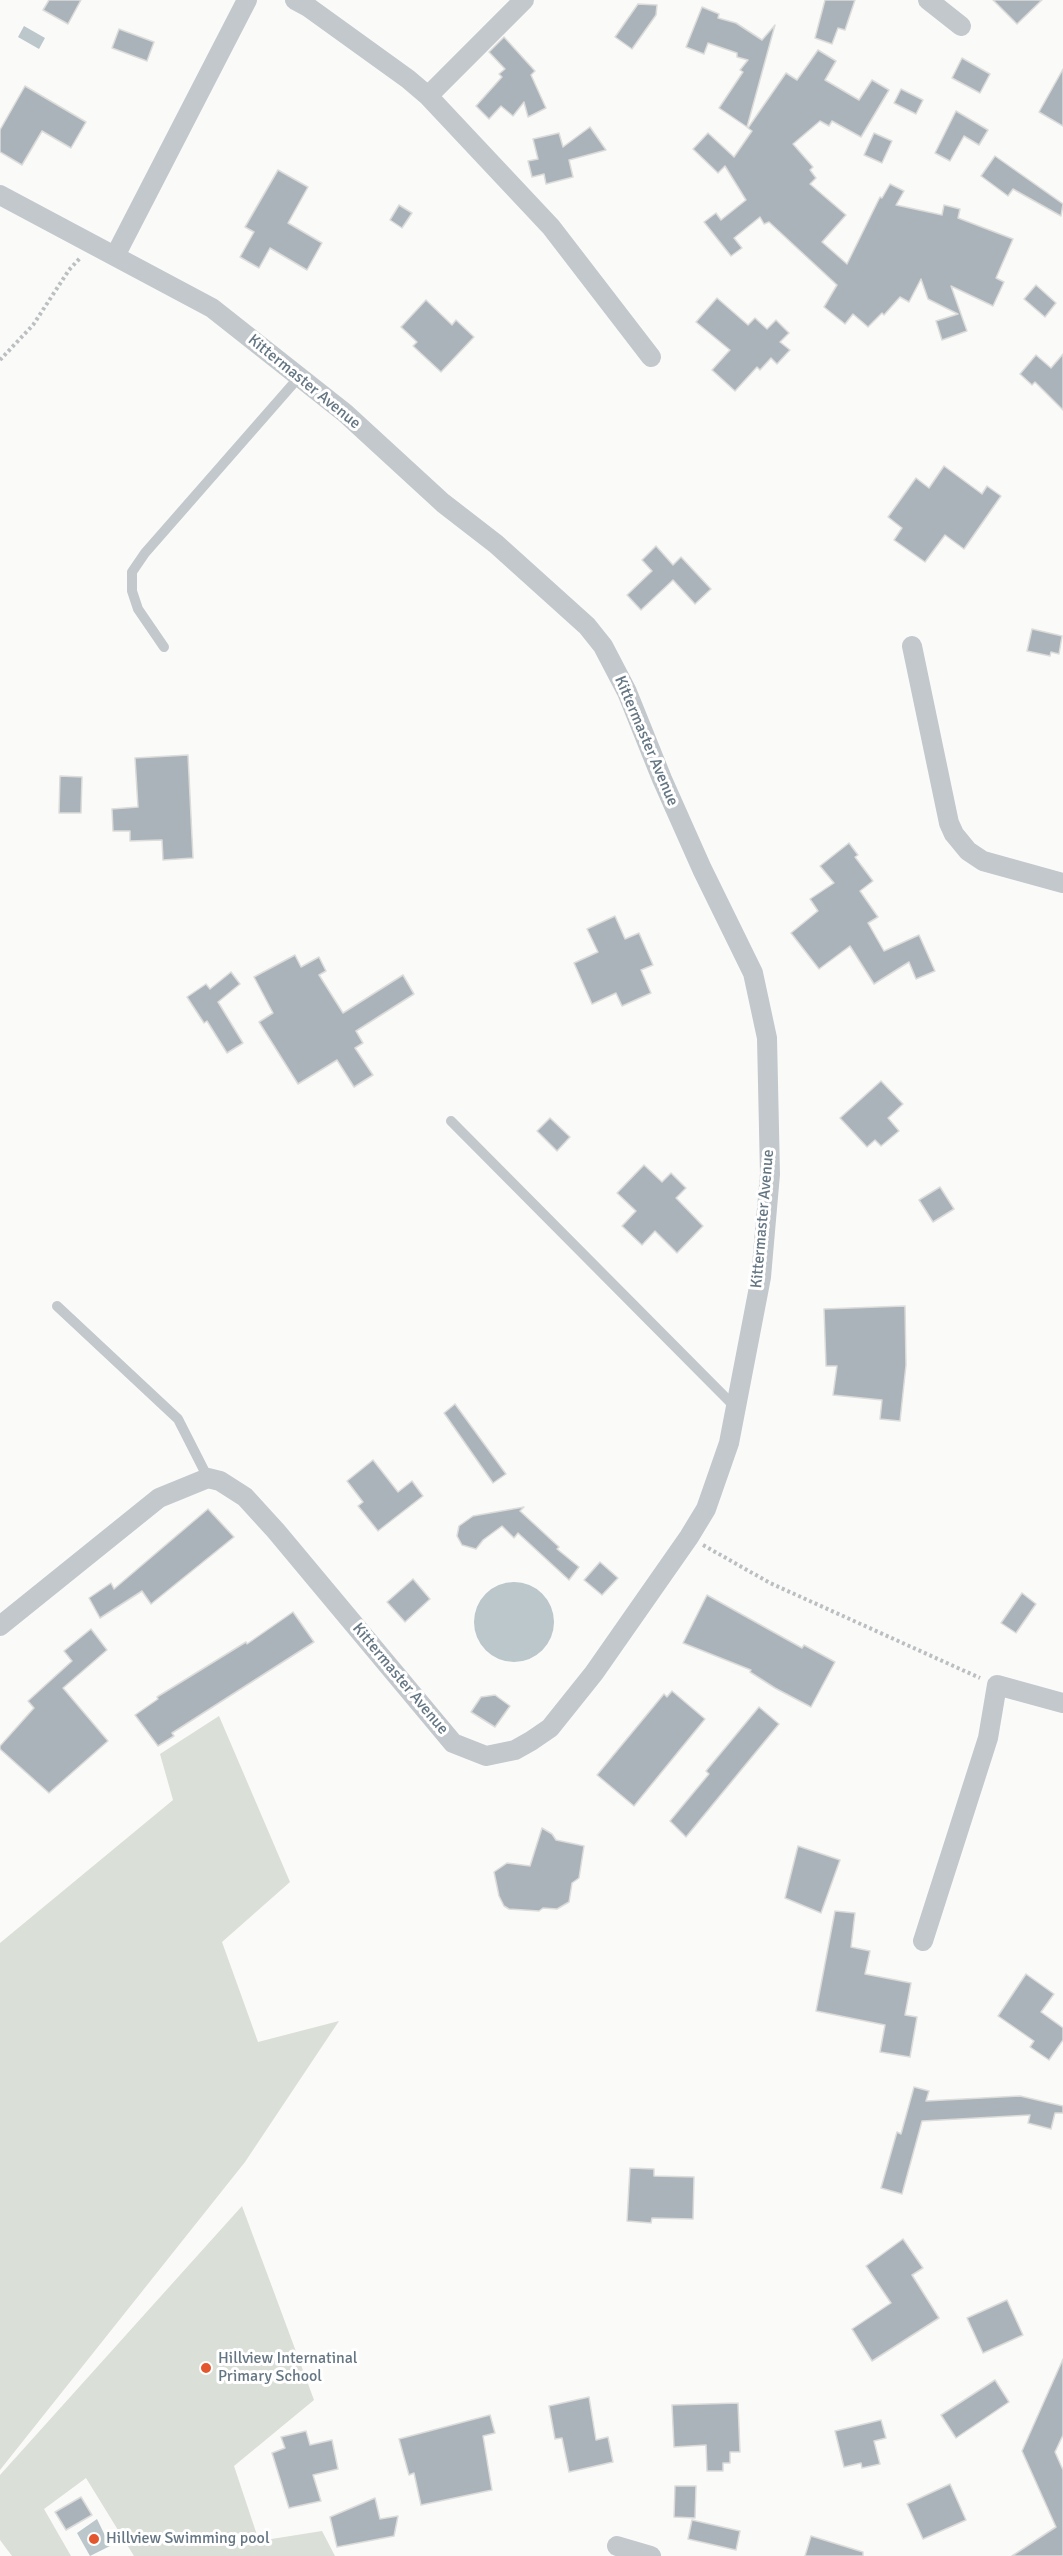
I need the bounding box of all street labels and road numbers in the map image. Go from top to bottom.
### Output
street label: Kittermaster Avenue [244,331,364,433]
street label: Kittermaster Avenue [610,673,682,809]
street label: Kittermaster Avenue [747,1149,779,1289]
street label: Kittermaster Avenue [348,1619,452,1739]

